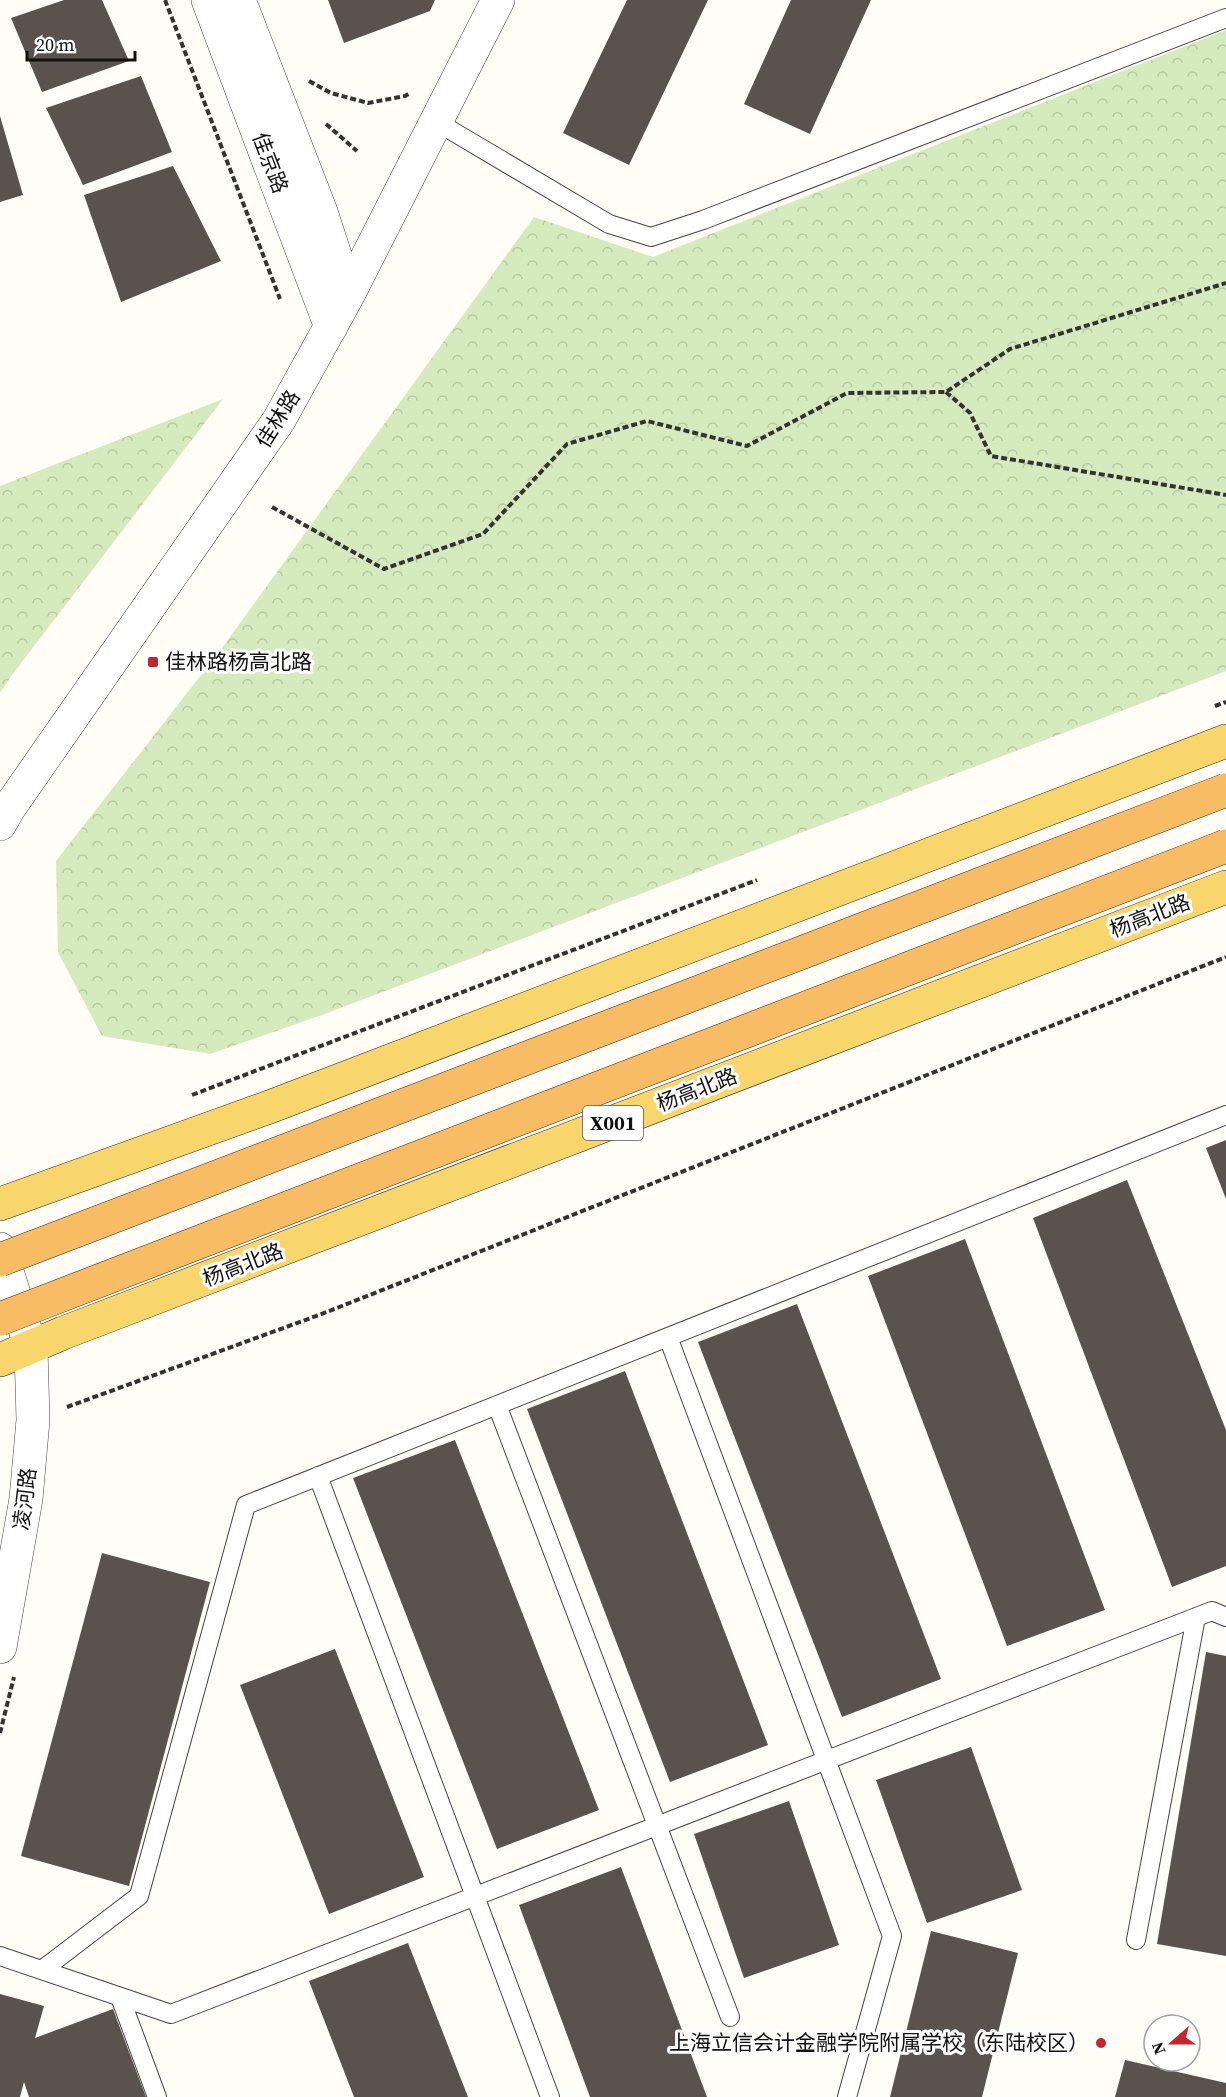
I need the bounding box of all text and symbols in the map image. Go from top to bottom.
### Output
scale bar [27,24,135,62]
text: 20 m [36,32,74,57]
street label: 佳京路 [246,128,295,197]
street label: 佳林路 [249,384,307,453]
place label: 佳林路杨高北路 [165,647,312,676]
marker: 佳林路杨高北路 [146,655,160,669]
street label: 杨高北路 [1105,887,1194,944]
street label: 杨高北路 [652,1061,741,1118]
road number: X001 [583,1106,643,1140]
street label: 杨高北路 [198,1236,287,1293]
street label: 凌河路 [6,1466,43,1532]
north arrow [1142,2013,1202,2073]
place label: 上海立信会计金融学院附属学校（东陆校区） [669,2028,1089,2057]
marker: 上海立信会计金融学院附属学校（东陆校区） [1094,2036,1108,2050]
text: N [1146,2039,1170,2058]

